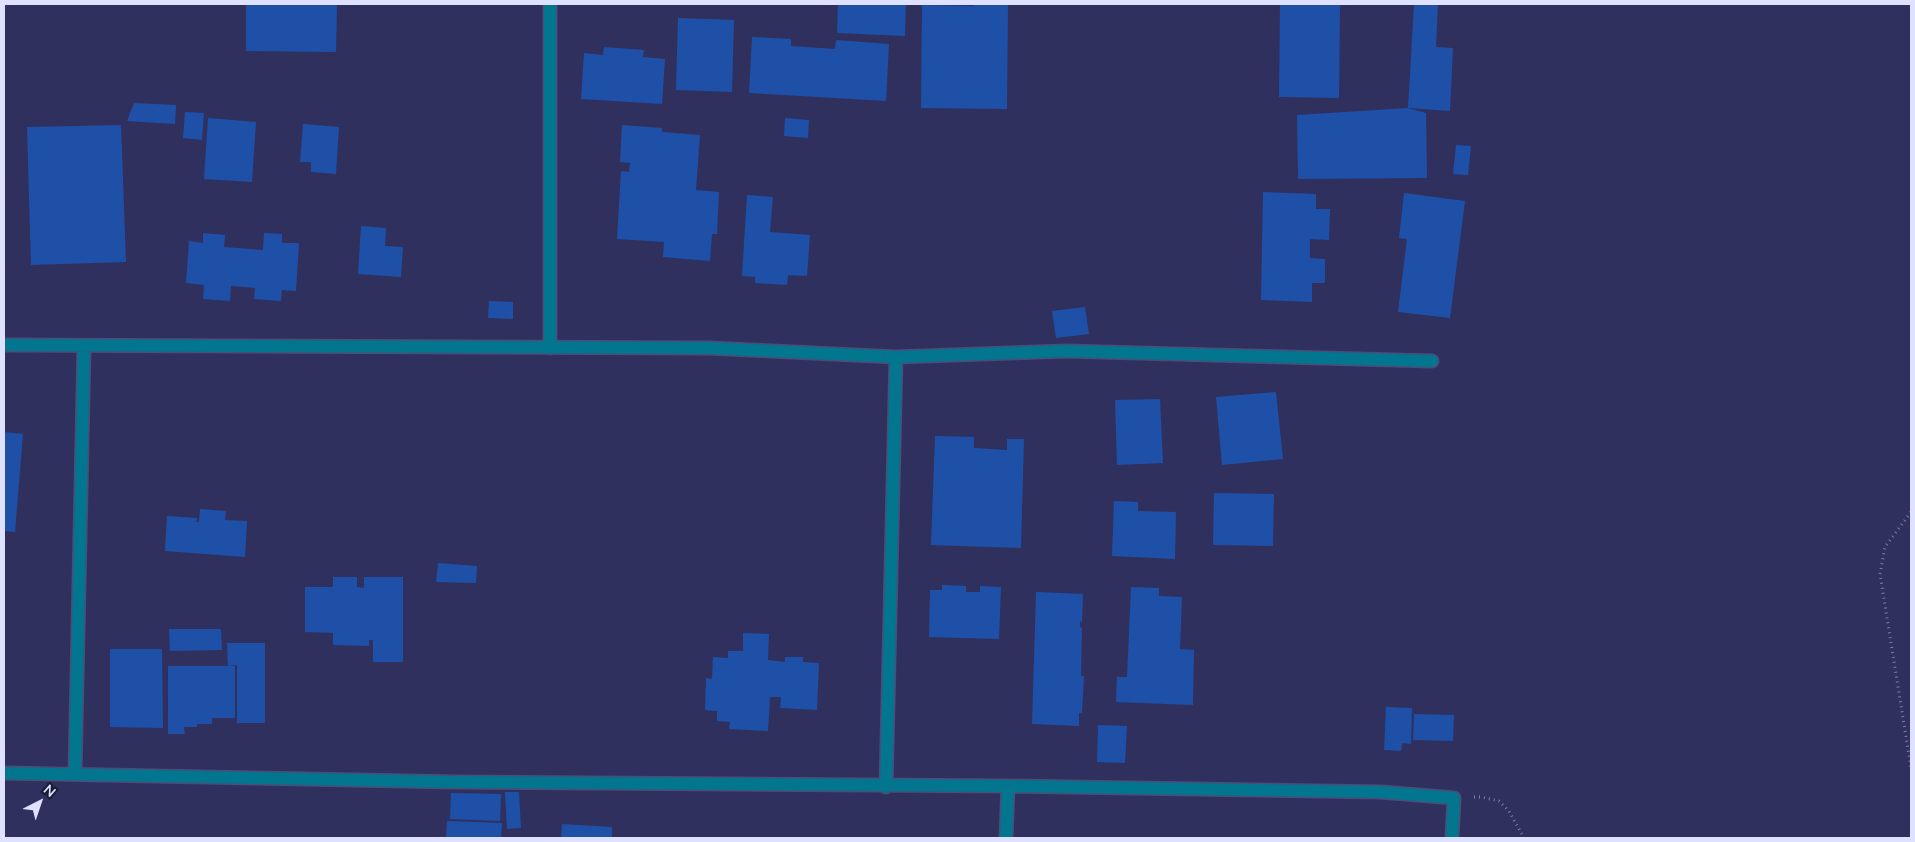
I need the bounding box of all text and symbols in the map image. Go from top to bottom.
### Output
north arrow [15,777,65,827]
text: N [40,780,60,801]

